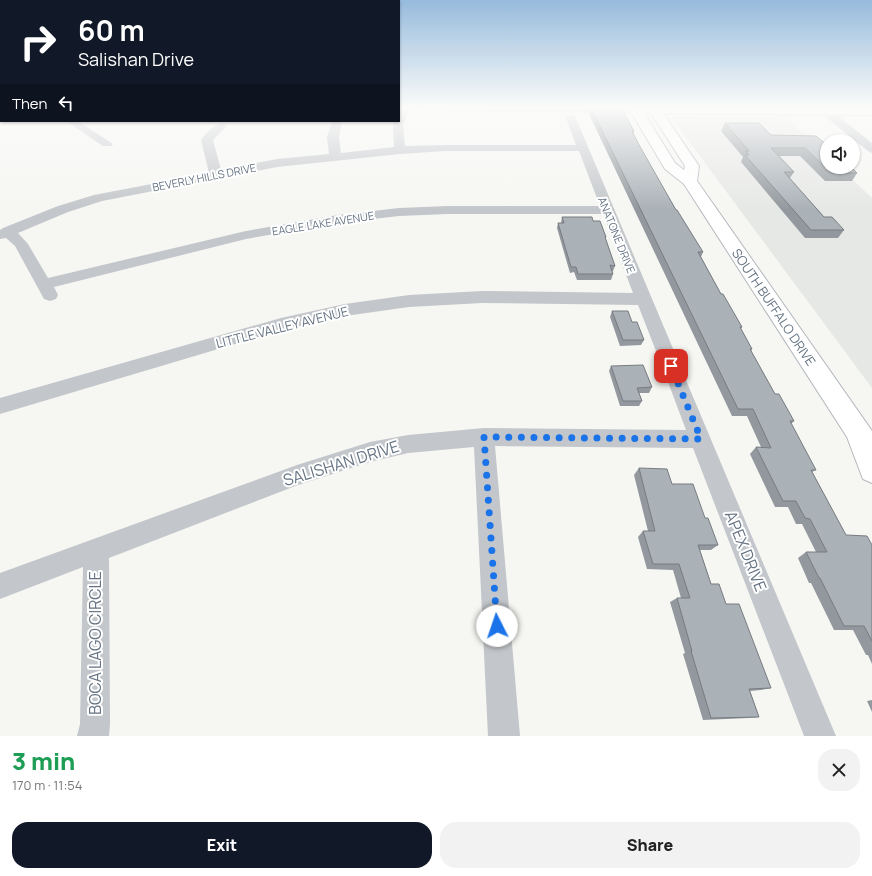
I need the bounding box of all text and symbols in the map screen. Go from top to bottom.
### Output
text: 60 m [78,11,145,49]
icon: right [12,16,64,68]
text: Salishan Drive [78,47,194,71]
icon: left [55,92,77,114]
text: Then [12,93,47,114]
map controls [820,134,860,174]
button: sound [820,134,860,174]
street label: BEVERLY HILLS DRIVE [151,160,257,194]
street label: ANATONE DRIVE [595,195,639,275]
street label: EAGLE LAKE AVENUE [271,208,375,238]
street label: SOUTH BUFFALO DRIVE [728,245,820,369]
street label: LITTLE VALLEY AVENUE [214,302,350,352]
pin [654,349,688,383]
icon: arrive [660,355,682,377]
street label: SALISHAN DRIVE [280,435,402,491]
street label: APEX DRIVE [720,507,772,595]
street label: BOCA LAGO CIRCLE [84,571,106,715]
position arrow [476,605,518,647]
text: 3 min [12,744,75,777]
button: close [818,749,860,791]
text: 170 m · 11:54 [12,776,83,794]
button: Exit [12,822,432,868]
button: Share [440,822,860,868]

